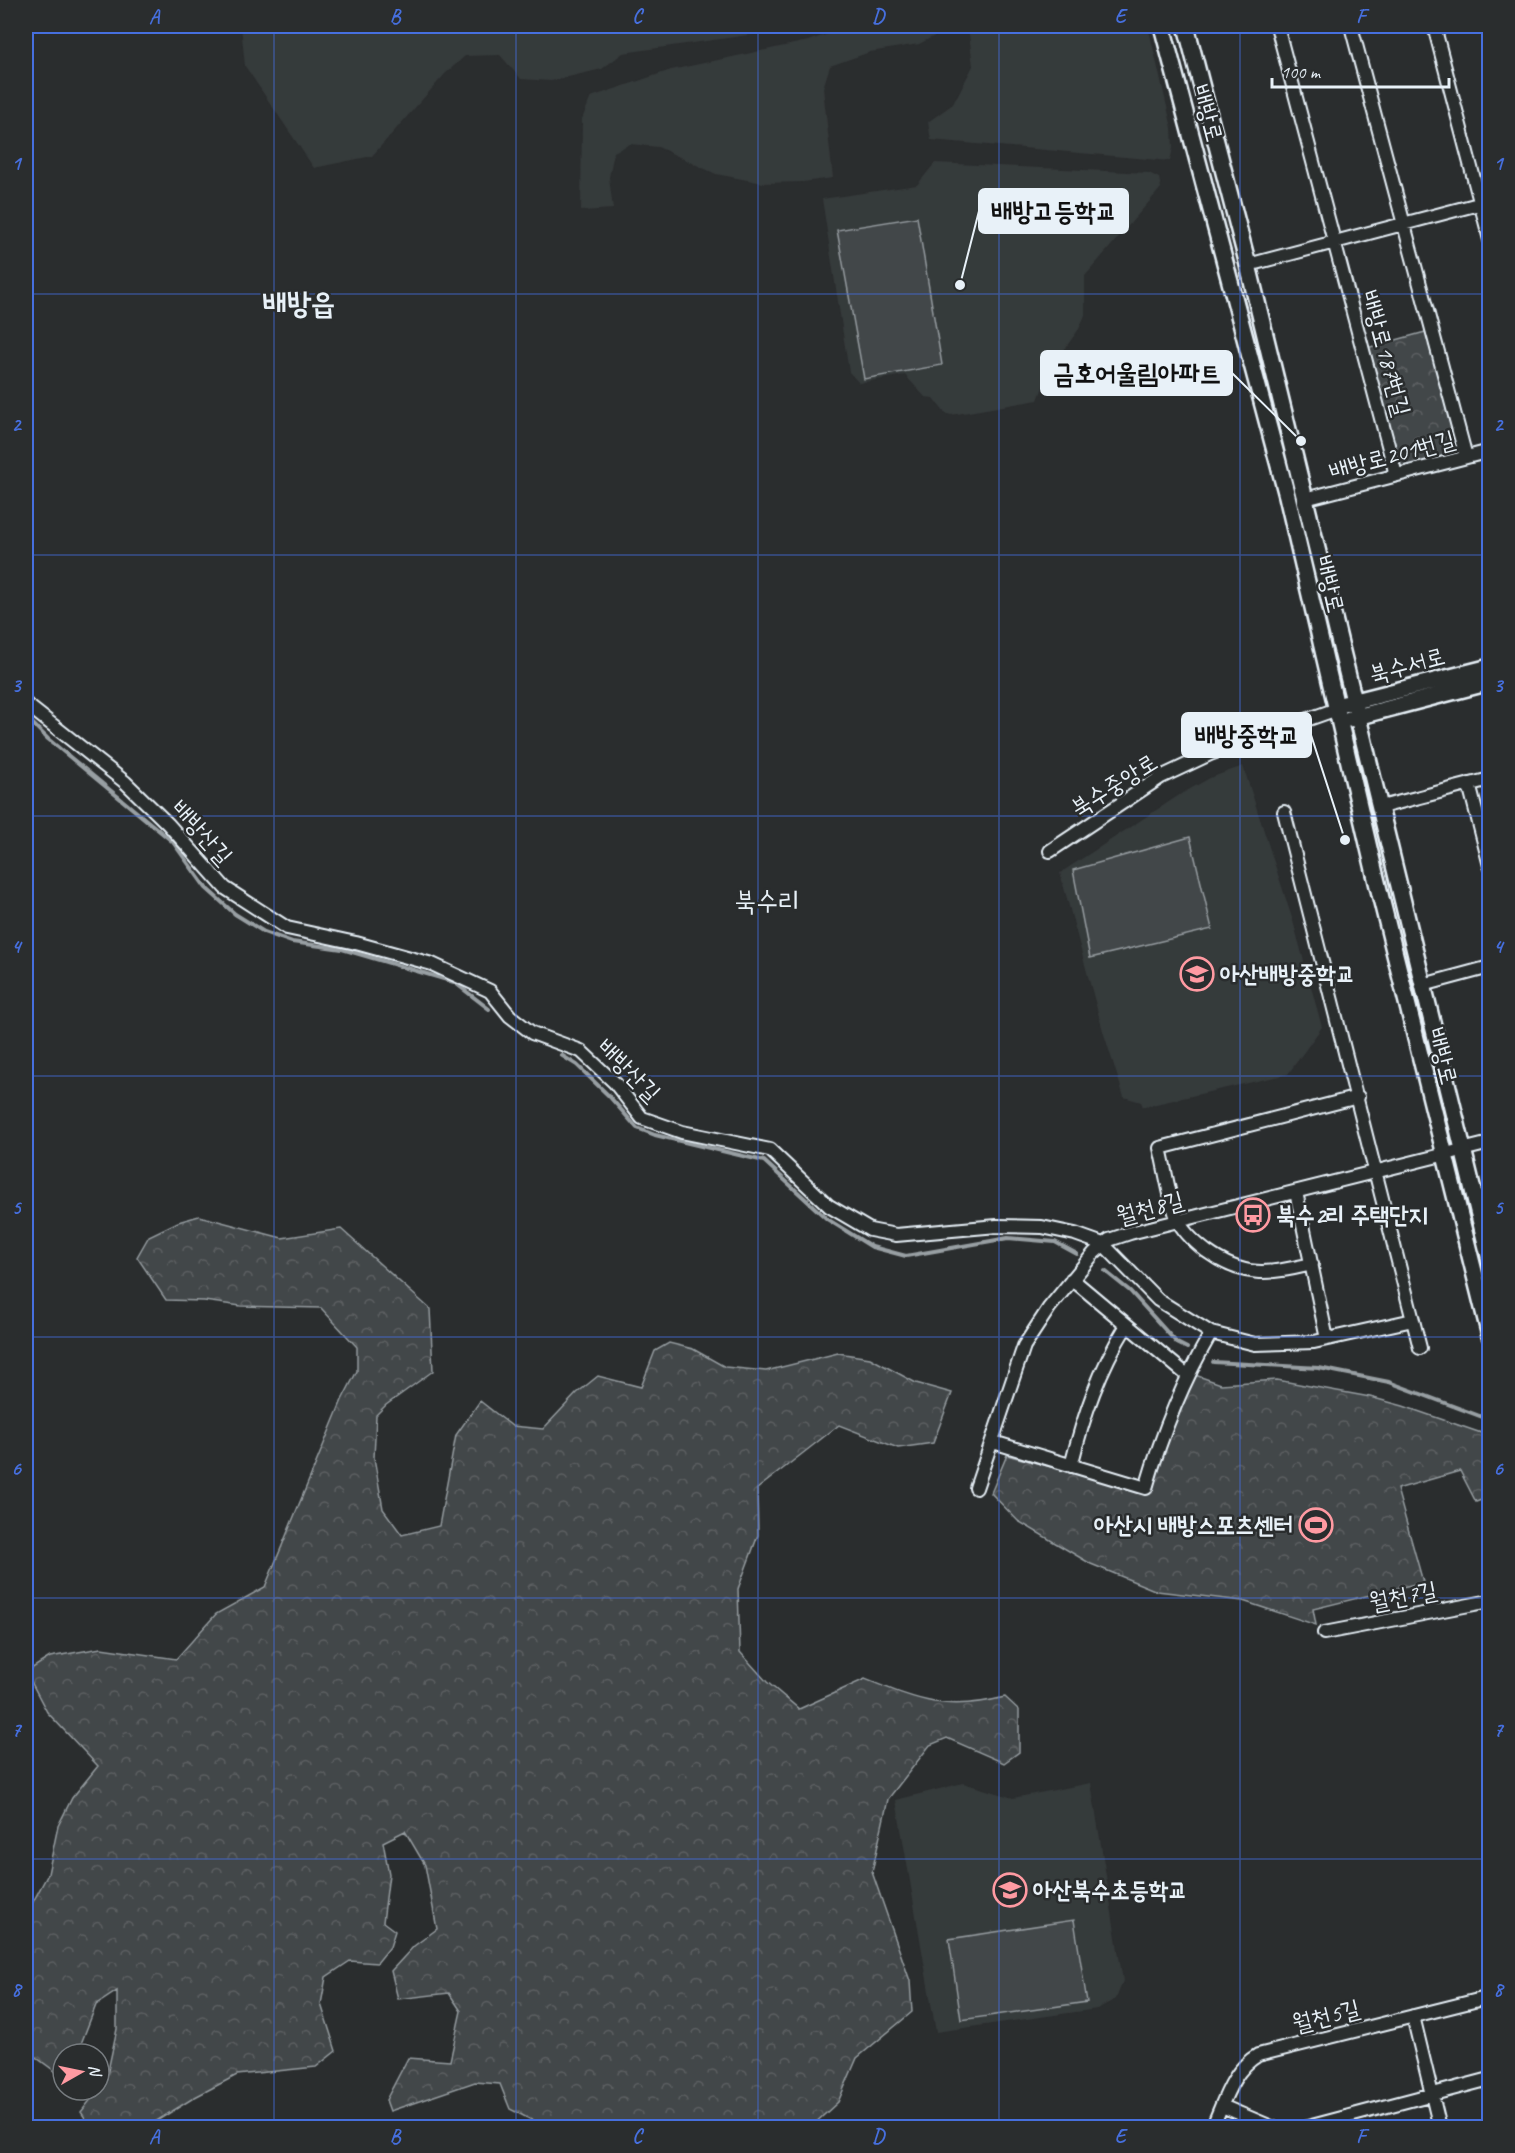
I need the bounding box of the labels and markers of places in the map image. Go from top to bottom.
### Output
callout: 배방고등학교 [979,189,1128,233]
callout: 금호어울림아파트 [1041,351,1232,395]
callout: 배방중학교 [1182,713,1311,757]
school or university icon: 아산배방중학교 [1179,956,1215,992]
place label: 아산배방중학교 [1220,959,1355,989]
bus stop icon: 북수2리 주택단지 [1235,1197,1271,1233]
place label: 북수2리 주택단지 [1276,1200,1428,1230]
sports icon: 아산시 배방스포츠센터 [1298,1507,1334,1543]
place label: 아산시 배방스포츠센터 [1094,1510,1293,1540]
school or university icon: 아산북수초등학교 [992,1872,1028,1908]
place label: 아산북수초등학교 [1033,1875,1188,1905]

